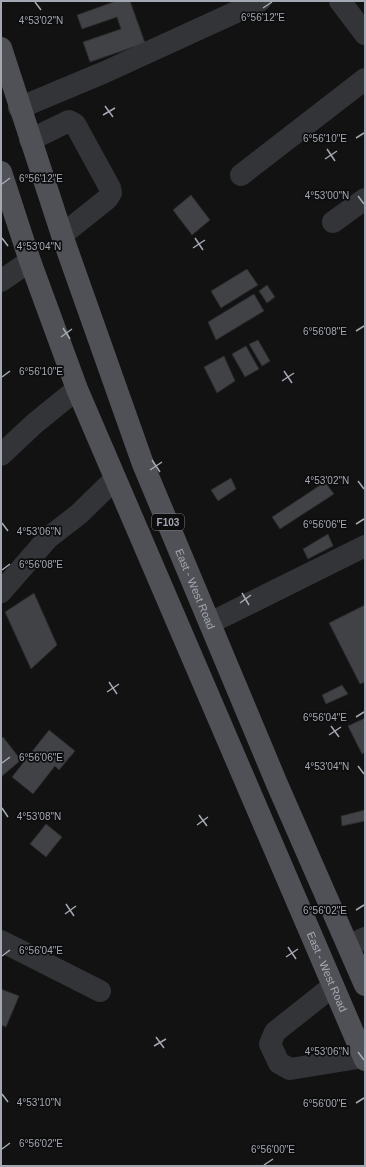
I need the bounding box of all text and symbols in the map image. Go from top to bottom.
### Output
text: 6°56'12"E [241,12,285,23]
text: 4°53'02"N [19,15,63,26]
text: 6°56'10"E [303,133,347,144]
text: 6°56'12"E [19,173,63,184]
text: 4°53'00"N [305,190,349,201]
text: 4°53'04"N [17,241,61,252]
text: 6°56'08"E [303,326,347,337]
text: 6°56'10"E [19,366,63,377]
text: 4°53'02"N [305,475,349,486]
road number: F103 [152,514,184,530]
text: 6°56'06"E [303,519,347,530]
text: 4°53'06"N [17,526,61,537]
street label: East - West Road [173,547,217,631]
text: 6°56'08"E [19,559,63,570]
text: 6°56'04"E [303,712,347,723]
text: 6°56'06"E [19,752,63,763]
text: 4°53'04"N [305,761,349,772]
text: 4°53'08"N [17,811,61,822]
text: 6°56'02"E [303,905,347,916]
street label: East - West Road [305,930,350,1014]
text: 6°56'04"E [19,945,63,956]
text: 4°53'06"N [305,1046,349,1057]
text: 4°53'10"N [17,1097,61,1108]
text: 6°56'00"E [303,1098,347,1109]
text: 6°56'02"E [19,1138,63,1149]
text: 6°56'00"E [251,1144,295,1155]

